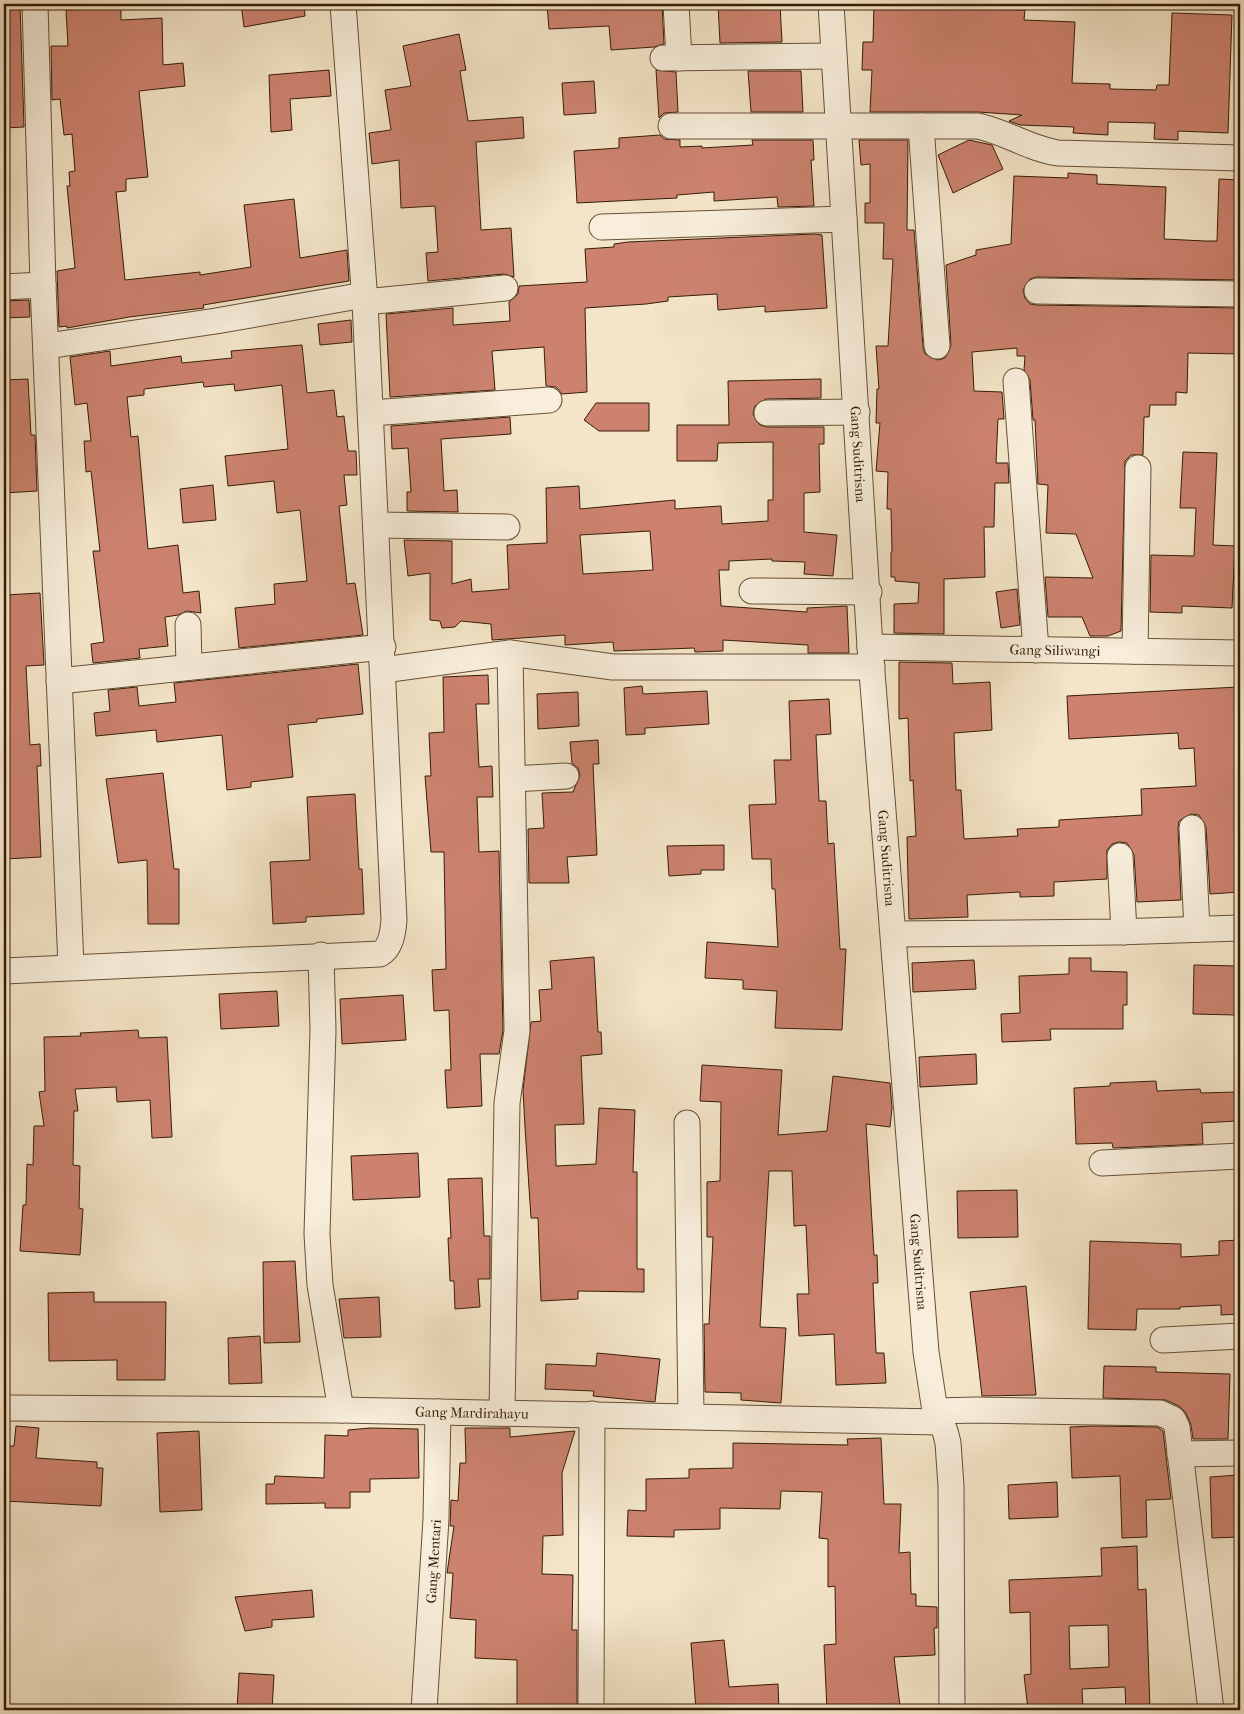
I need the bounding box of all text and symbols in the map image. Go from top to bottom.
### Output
street label: Gang Suditrisna [847,405,870,503]
street label: Gang Siliwangi [1009,641,1101,659]
street label: Gang Suditrisna [874,809,899,908]
street label: Gang Suditrisna [907,1213,931,1311]
street label: Gang Mardirahayu [415,1403,529,1422]
street label: Gang Mentari [422,1519,444,1604]

